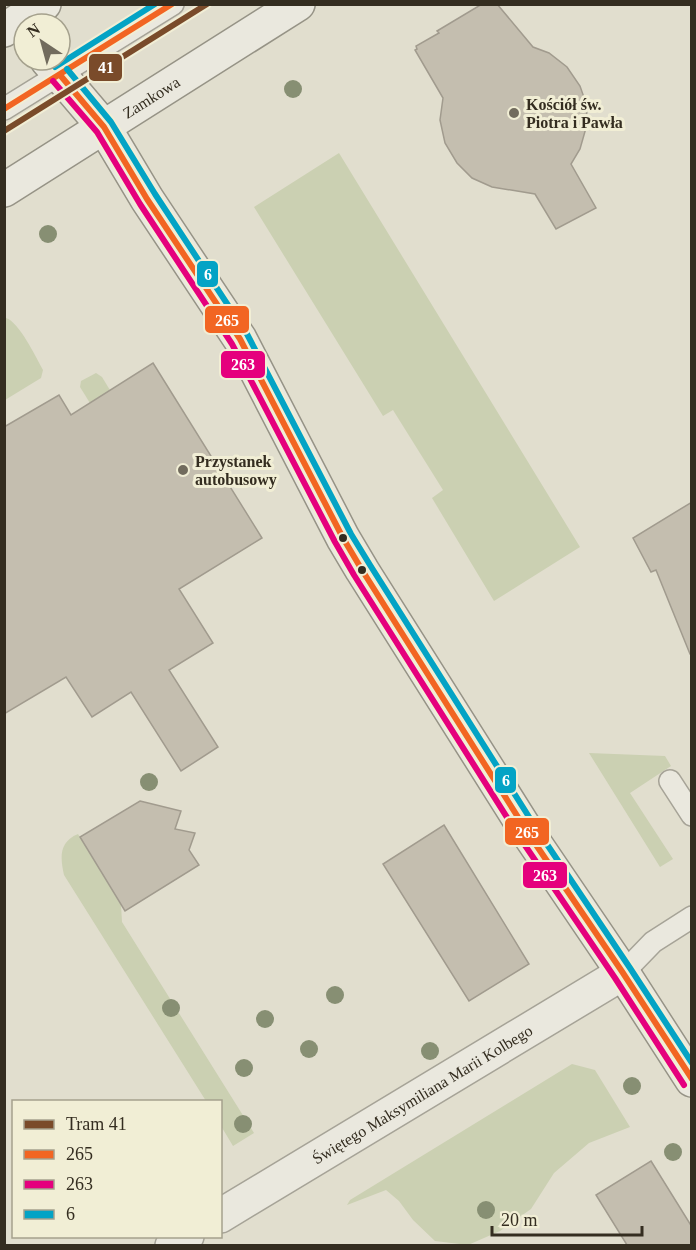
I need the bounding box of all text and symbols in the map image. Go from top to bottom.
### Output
north arrow [12,12,72,72]
text: N [24,20,44,41]
line badge: 41 [88,53,123,82]
text: 41 [98,59,114,76]
street label: Zamkowa [119,73,183,121]
place label: Kościół św. Piotra i Pawła [526,96,623,131]
marker: Kościół św. Piotra i Pawła [507,106,521,120]
line badge: 6 [196,260,219,288]
text: 6 [204,266,212,283]
line badge: 265 [204,305,250,334]
text: 265 [215,312,239,329]
line badge: 263 [220,350,266,379]
text: 263 [231,356,255,373]
place label: Przystanek autobusowy [195,453,277,489]
marker: Przystanek autobusowy [176,463,190,477]
unlabelled marker [337,532,349,544]
unlabelled marker [356,564,368,576]
line badge: 6 [494,766,517,794]
text: 6 [502,772,510,789]
line badge: 265 [504,817,550,846]
text: 265 [515,824,539,841]
line badge: 263 [522,861,568,889]
text: 263 [533,867,557,884]
street label: Świętego Maksymiliana Marii Kolbego [308,1021,535,1167]
legend [12,1100,222,1238]
text: Tram 41 [66,1114,127,1134]
text: 265 [66,1144,93,1164]
text: 263 [66,1174,93,1194]
scale bar [492,1199,642,1237]
text: 6 [66,1204,75,1224]
text: 20 m [501,1210,538,1230]

